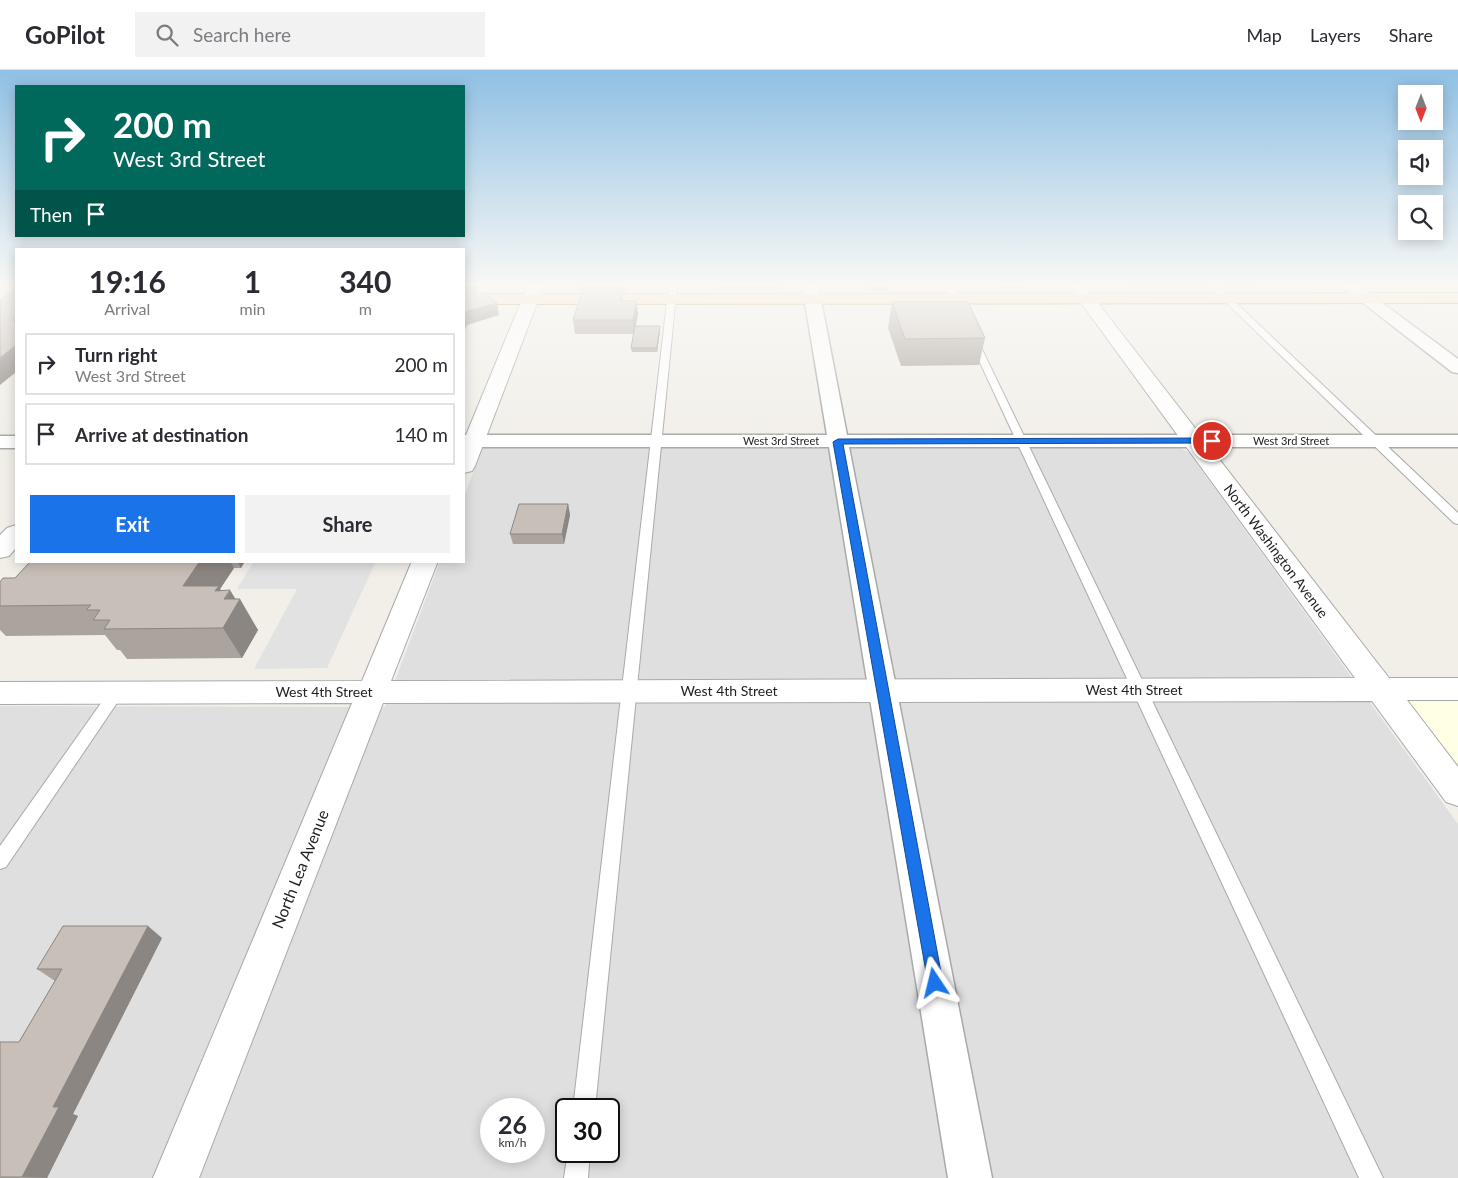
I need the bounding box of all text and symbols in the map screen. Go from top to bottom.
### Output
search box [135,12,485,57]
text: GoPilot [25,20,105,49]
icon: search [153,21,181,49]
text: Search here [193,23,291,46]
text: Map [1246,24,1282,46]
text: Layers [1310,24,1361,46]
text: Share [1389,24,1433,46]
north arrow [1398,85,1442,130]
map controls [1398,85,1443,240]
text: 200 m [113,103,212,145]
icon: right [30,105,95,170]
button: sound [1398,140,1443,185]
text: West 3rd Street [113,145,265,172]
button: search [1398,195,1443,240]
icon: arrive [82,200,110,228]
text: Then [30,203,72,226]
text: 19:16 [89,263,166,299]
text: 1 [244,263,261,299]
text: 340 [339,263,391,299]
text: Arrival [104,299,150,318]
text: min [240,299,266,318]
text: m [359,299,372,318]
text: Turn right [75,343,157,366]
icon: right [32,350,60,378]
text: 200 m [394,353,448,376]
text: West 3rd Street [75,366,186,385]
icon: arrive [32,420,60,448]
pin [1191,420,1233,462]
text: Arrive at destination [75,423,248,446]
text: 140 m [394,423,448,446]
icon: arrive [1198,427,1226,455]
street label: West 3rd Street [743,434,819,447]
street label: West 3rd Street [1253,434,1329,447]
street label: North Washington Avenue [1221,481,1332,621]
button: Exit [30,495,235,553]
button: Share [245,495,450,553]
street label: West 4th Street [1085,681,1183,698]
street label: West 4th Street [680,682,778,699]
street label: West 4th Street [275,683,373,700]
street label: North Lea Avenue [267,807,332,931]
position arrow [908,956,960,1008]
speed limit sign: 30 [555,1098,620,1163]
text: 26 [498,1109,527,1139]
text: km/h [498,1135,527,1150]

